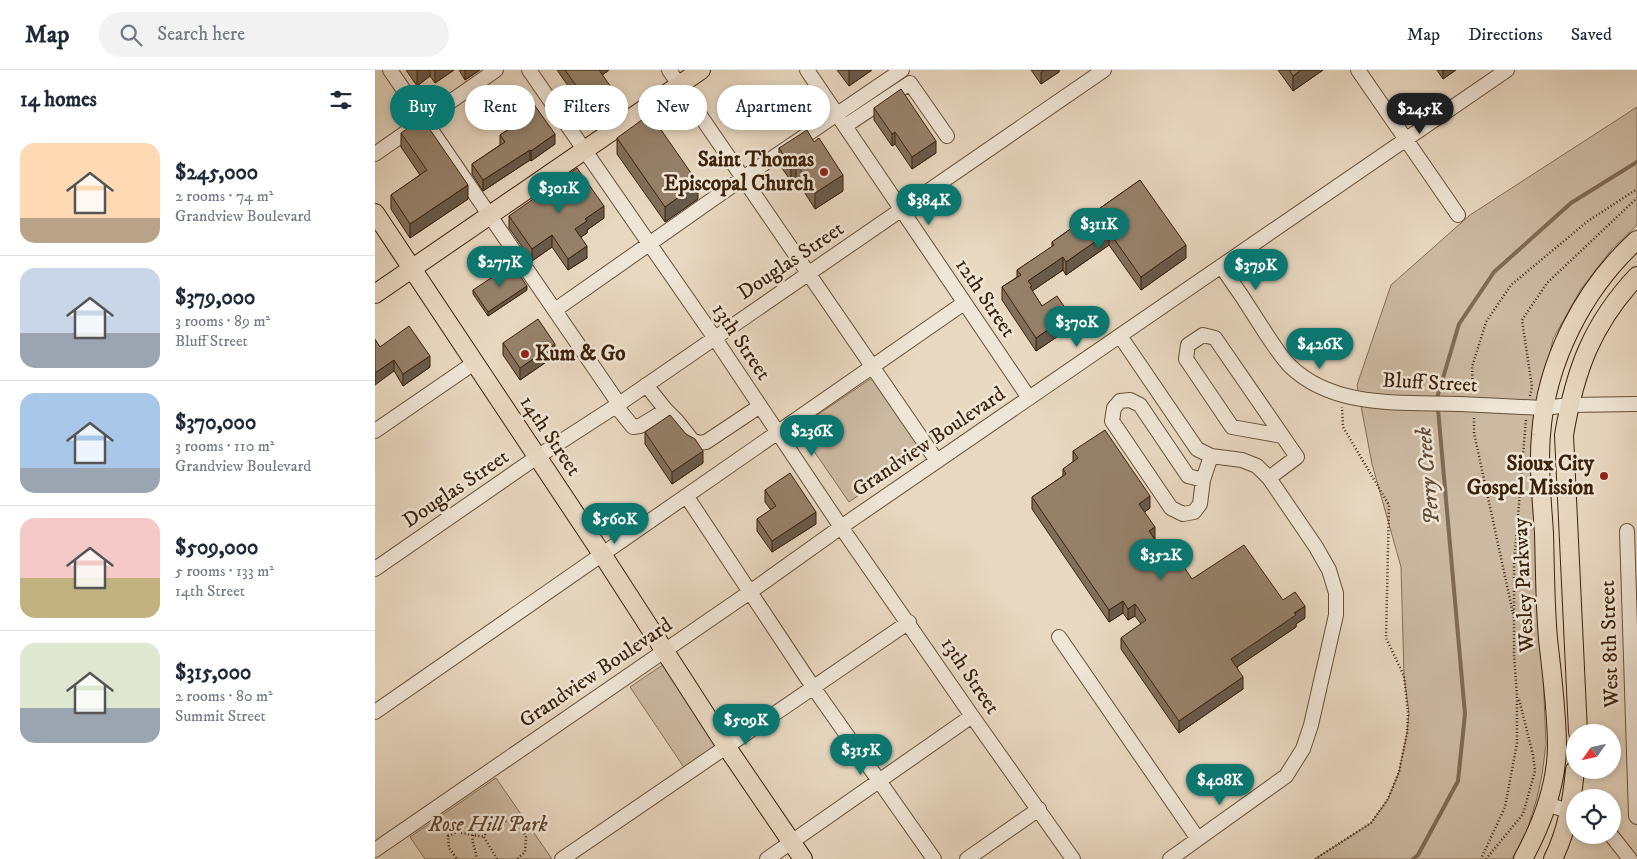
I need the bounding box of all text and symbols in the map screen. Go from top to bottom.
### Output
search box [99,12,449,57]
text: Map [25,20,69,50]
icon: search [117,21,145,49]
text: Search here [157,23,245,46]
text: Map [1407,24,1440,46]
text: Directions [1468,24,1543,46]
text: Saved [1571,24,1612,46]
chip: Buy [390,85,455,130]
chip: Rent [465,85,535,130]
chip: Filters [545,85,628,130]
chip: New [638,85,707,130]
chip: Apartment [717,85,830,130]
icon: filters [327,86,355,114]
text: 14 homes [20,87,97,113]
pin: $245K [1385,92,1455,135]
text: $245K [1398,99,1442,119]
place label: Saint Thomas Episcopal Church [664,147,815,197]
text: $245,000 [175,160,258,186]
icon: home [60,163,120,223]
marker: Saint Thomas Episcopal Church [818,166,830,178]
pin: $301K [524,172,594,214]
text: $301K [539,178,579,198]
pin: $384K [894,184,964,226]
text: 2 rooms · 74 m² [175,186,273,206]
text: $384K [907,190,951,210]
text: Grandview Boulevard [175,206,311,226]
pin: $311K [1064,208,1134,250]
text: $311K [1080,214,1118,234]
street label: Douglas Street [733,216,849,306]
pin: $277K [465,246,535,288]
pin: $379K [1221,248,1291,291]
text: $277K [478,252,522,272]
street label: 12th Street [949,253,1021,343]
text: $379K [1235,255,1277,275]
text: $379,000 [175,285,255,311]
icon: home [60,288,120,348]
street label: 13th Street [706,298,776,386]
pin: $370K [1042,306,1112,348]
text: 3 rooms · 89 m² [175,311,270,331]
text: $370K [1056,312,1098,332]
pin: $426K [1285,328,1355,370]
text: Bluff Street [175,331,248,351]
text: $426K [1297,334,1343,354]
place label: Kum & Go [535,341,626,367]
marker: Kum & Go [519,348,531,360]
street label: Bluff Street [1382,368,1479,398]
street label: Grandview Boulevard [848,381,1011,503]
street label: 14th Street [514,391,587,482]
text: $370,000 [175,410,256,436]
icon: home [60,413,120,473]
pin: $236K [777,414,847,457]
text: $236K [791,421,833,441]
water label: Perry Creek [1410,425,1446,526]
text: 3 rooms · 110 m² [175,436,274,456]
street label: Douglas Street [398,444,514,534]
place label: Sioux City Gospel Mission [1467,451,1595,501]
text: Grandview Boulevard [175,456,311,476]
marker: Sioux City Gospel Mission [1598,470,1610,482]
pin: $560K [580,502,650,545]
text: $560K [593,509,637,529]
street label: Wesley Parkway [1507,516,1541,654]
text: $509,000 [175,535,258,561]
icon: home [60,538,120,598]
pin: $352K [1126,538,1196,581]
text: $352K [1140,545,1182,565]
text: 5 rooms · 133 m² [175,561,274,581]
street label: West 8th Street [1595,580,1625,709]
text: 14th Street [175,581,245,601]
street label: Grandview Boulevard [515,612,678,734]
street label: 13th Street [935,632,1005,720]
text: $315,000 [175,660,251,686]
icon: home [60,663,120,723]
text: 2 rooms · 80 m² [175,686,273,706]
pin: $509K [711,704,781,746]
text: Summit Street [175,706,266,726]
text: $509K [724,710,768,730]
north arrow [1566,724,1621,779]
map controls [1566,724,1621,844]
pin: $315K [826,734,896,776]
text: $315K [841,740,881,760]
pin: $408K [1185,764,1255,806]
text: $408K [1197,770,1243,790]
button: locate [1566,789,1621,844]
park label: Rose Hill Park [428,812,548,838]

